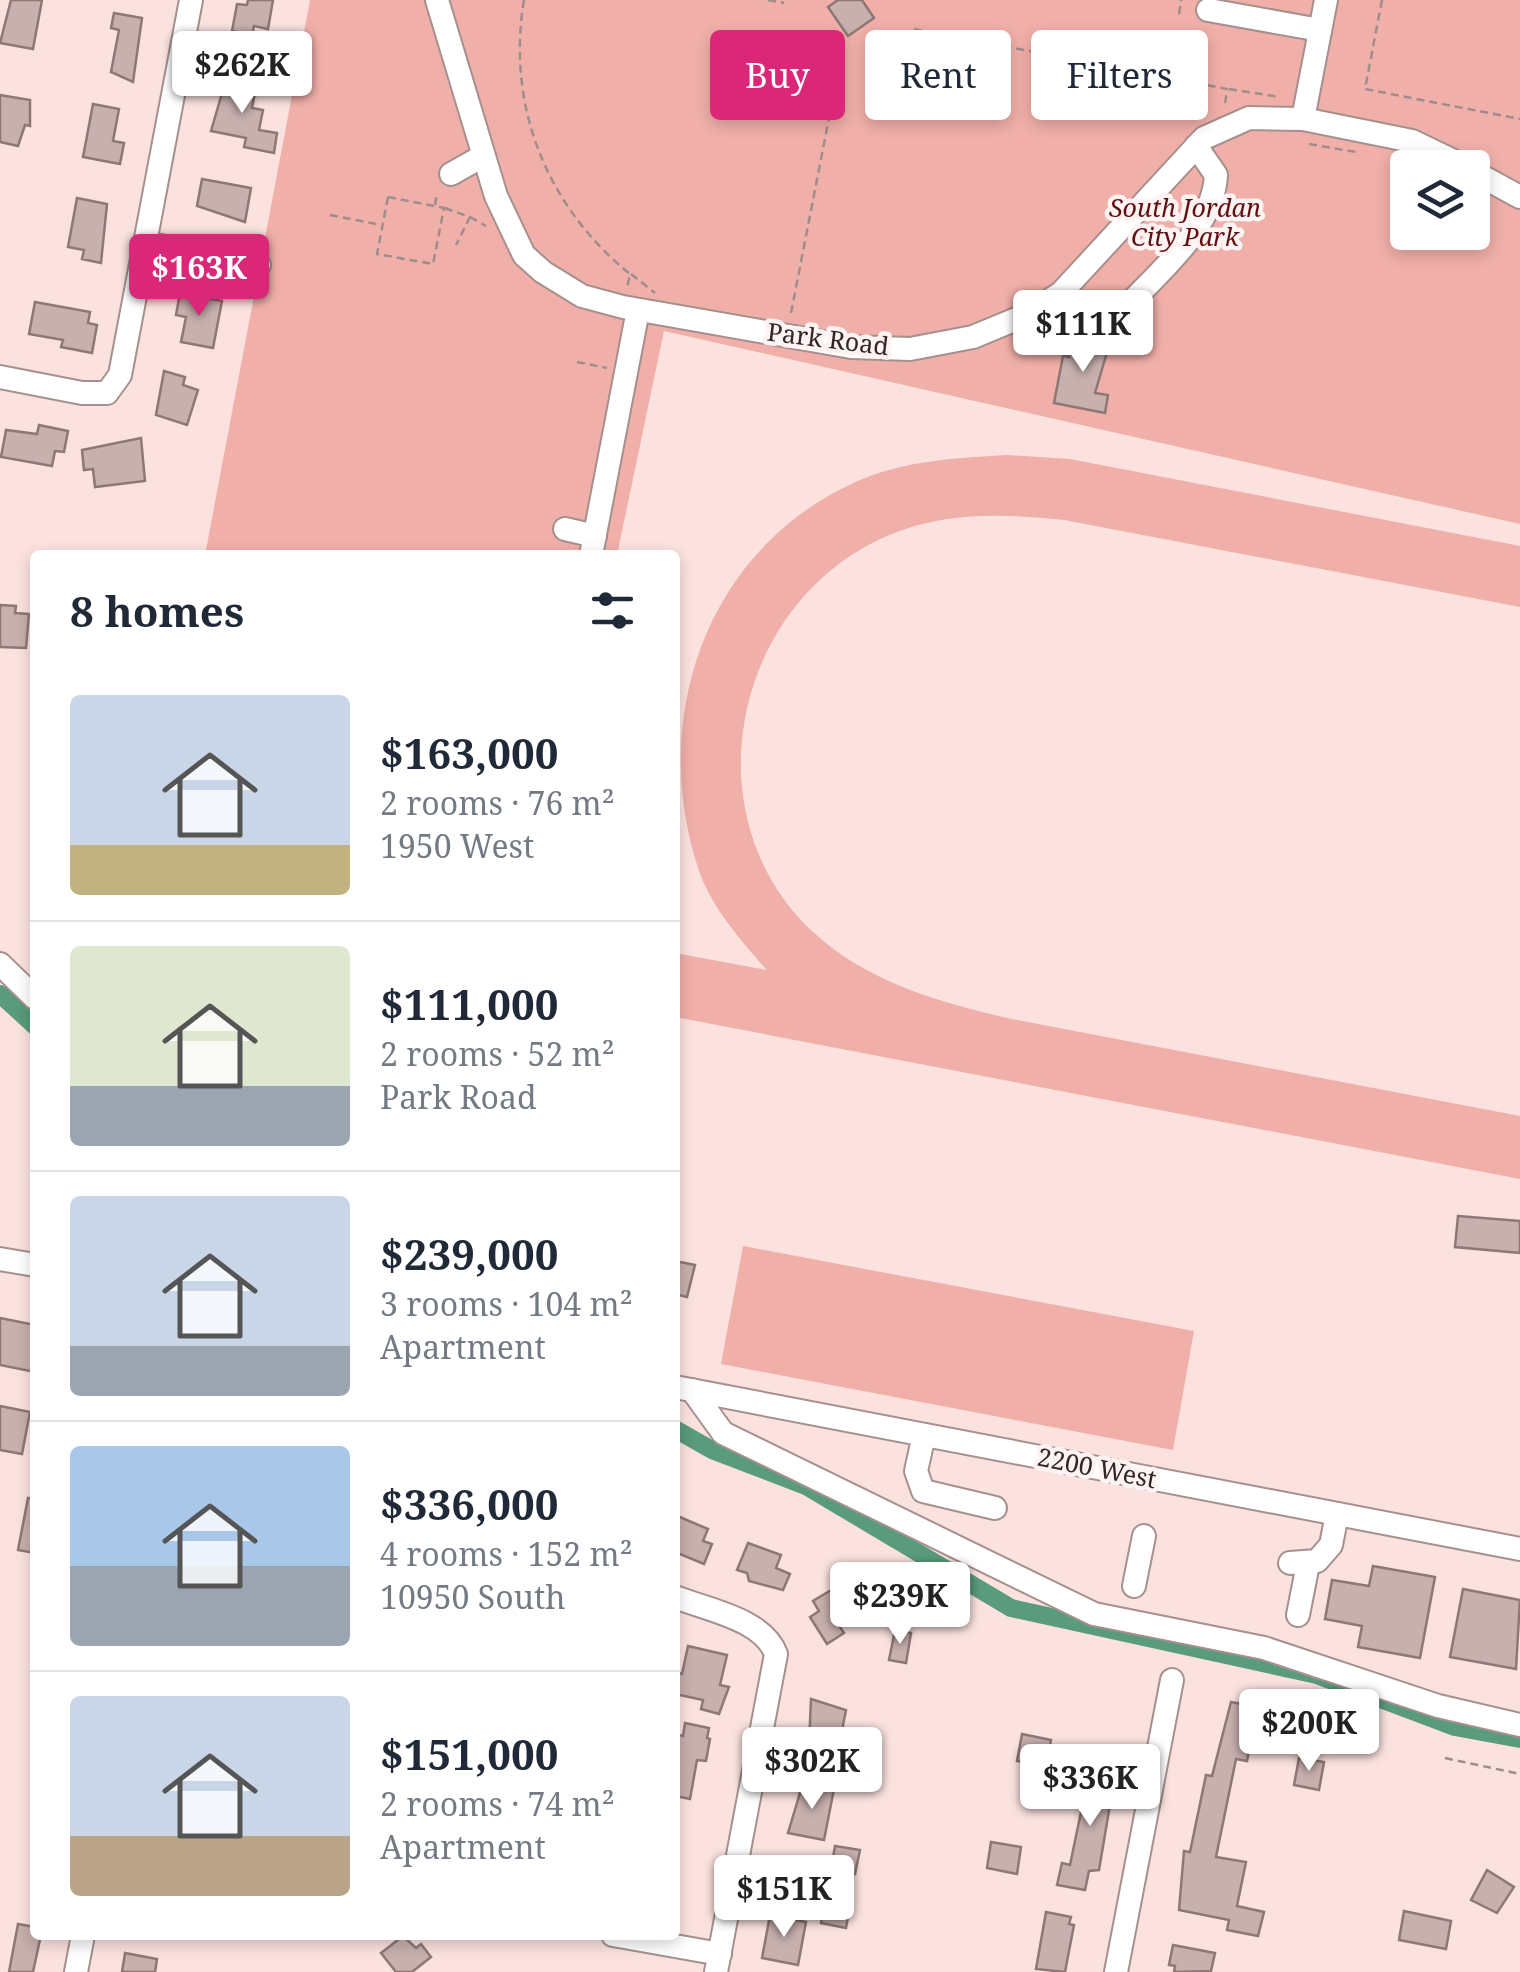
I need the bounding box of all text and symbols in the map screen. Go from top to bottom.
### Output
chip: Buy [710,30,845,120]
chip: Rent [865,30,1011,120]
chip: Filters [1031,30,1208,120]
pin: $262K [172,31,312,116]
text: $262K [194,42,290,85]
map controls [1390,150,1490,250]
button: layers [1390,150,1490,250]
park label: South Jordan City Park [1109,190,1261,253]
pin: $163K [129,234,269,319]
text: $163K [151,245,247,288]
pin: $111K [1013,290,1153,375]
text: $111K [1035,301,1131,344]
street label: Park Road [765,314,891,362]
text: 8 homes [70,582,244,639]
icon: filters [585,583,640,638]
text: $163,000 [380,724,558,781]
icon: home [150,735,270,855]
text: 2 rooms · 76 m² [380,781,615,824]
text: 1950 West [380,824,534,867]
text: $111,000 [380,975,558,1032]
icon: home [150,986,270,1106]
text: 2 rooms · 52 m² [380,1032,615,1075]
text: Park Road [380,1075,537,1118]
text: $239,000 [380,1225,558,1282]
icon: home [150,1236,270,1356]
text: 3 rooms · 104 m² [380,1282,633,1325]
text: Apartment [380,1325,546,1368]
street label: 2200 West [1035,1439,1160,1495]
text: $336,000 [380,1475,558,1532]
icon: home [150,1486,270,1606]
text: 4 rooms · 152 m² [380,1532,633,1575]
pin: $239K [830,1562,970,1647]
text: $239K [852,1573,948,1616]
text: 10950 South [380,1575,566,1618]
pin: $200K [1239,1689,1379,1774]
text: $200K [1261,1700,1357,1743]
text: $151,000 [380,1725,558,1782]
pin: $302K [742,1727,882,1812]
icon: home [150,1736,270,1856]
text: $302K [764,1738,860,1781]
pin: $336K [1020,1744,1160,1829]
text: $336K [1042,1755,1138,1798]
text: 2 rooms · 74 m² [380,1782,615,1825]
text: Apartment [380,1825,546,1868]
pin: $151K [714,1855,854,1940]
text: $151K [736,1866,832,1909]

